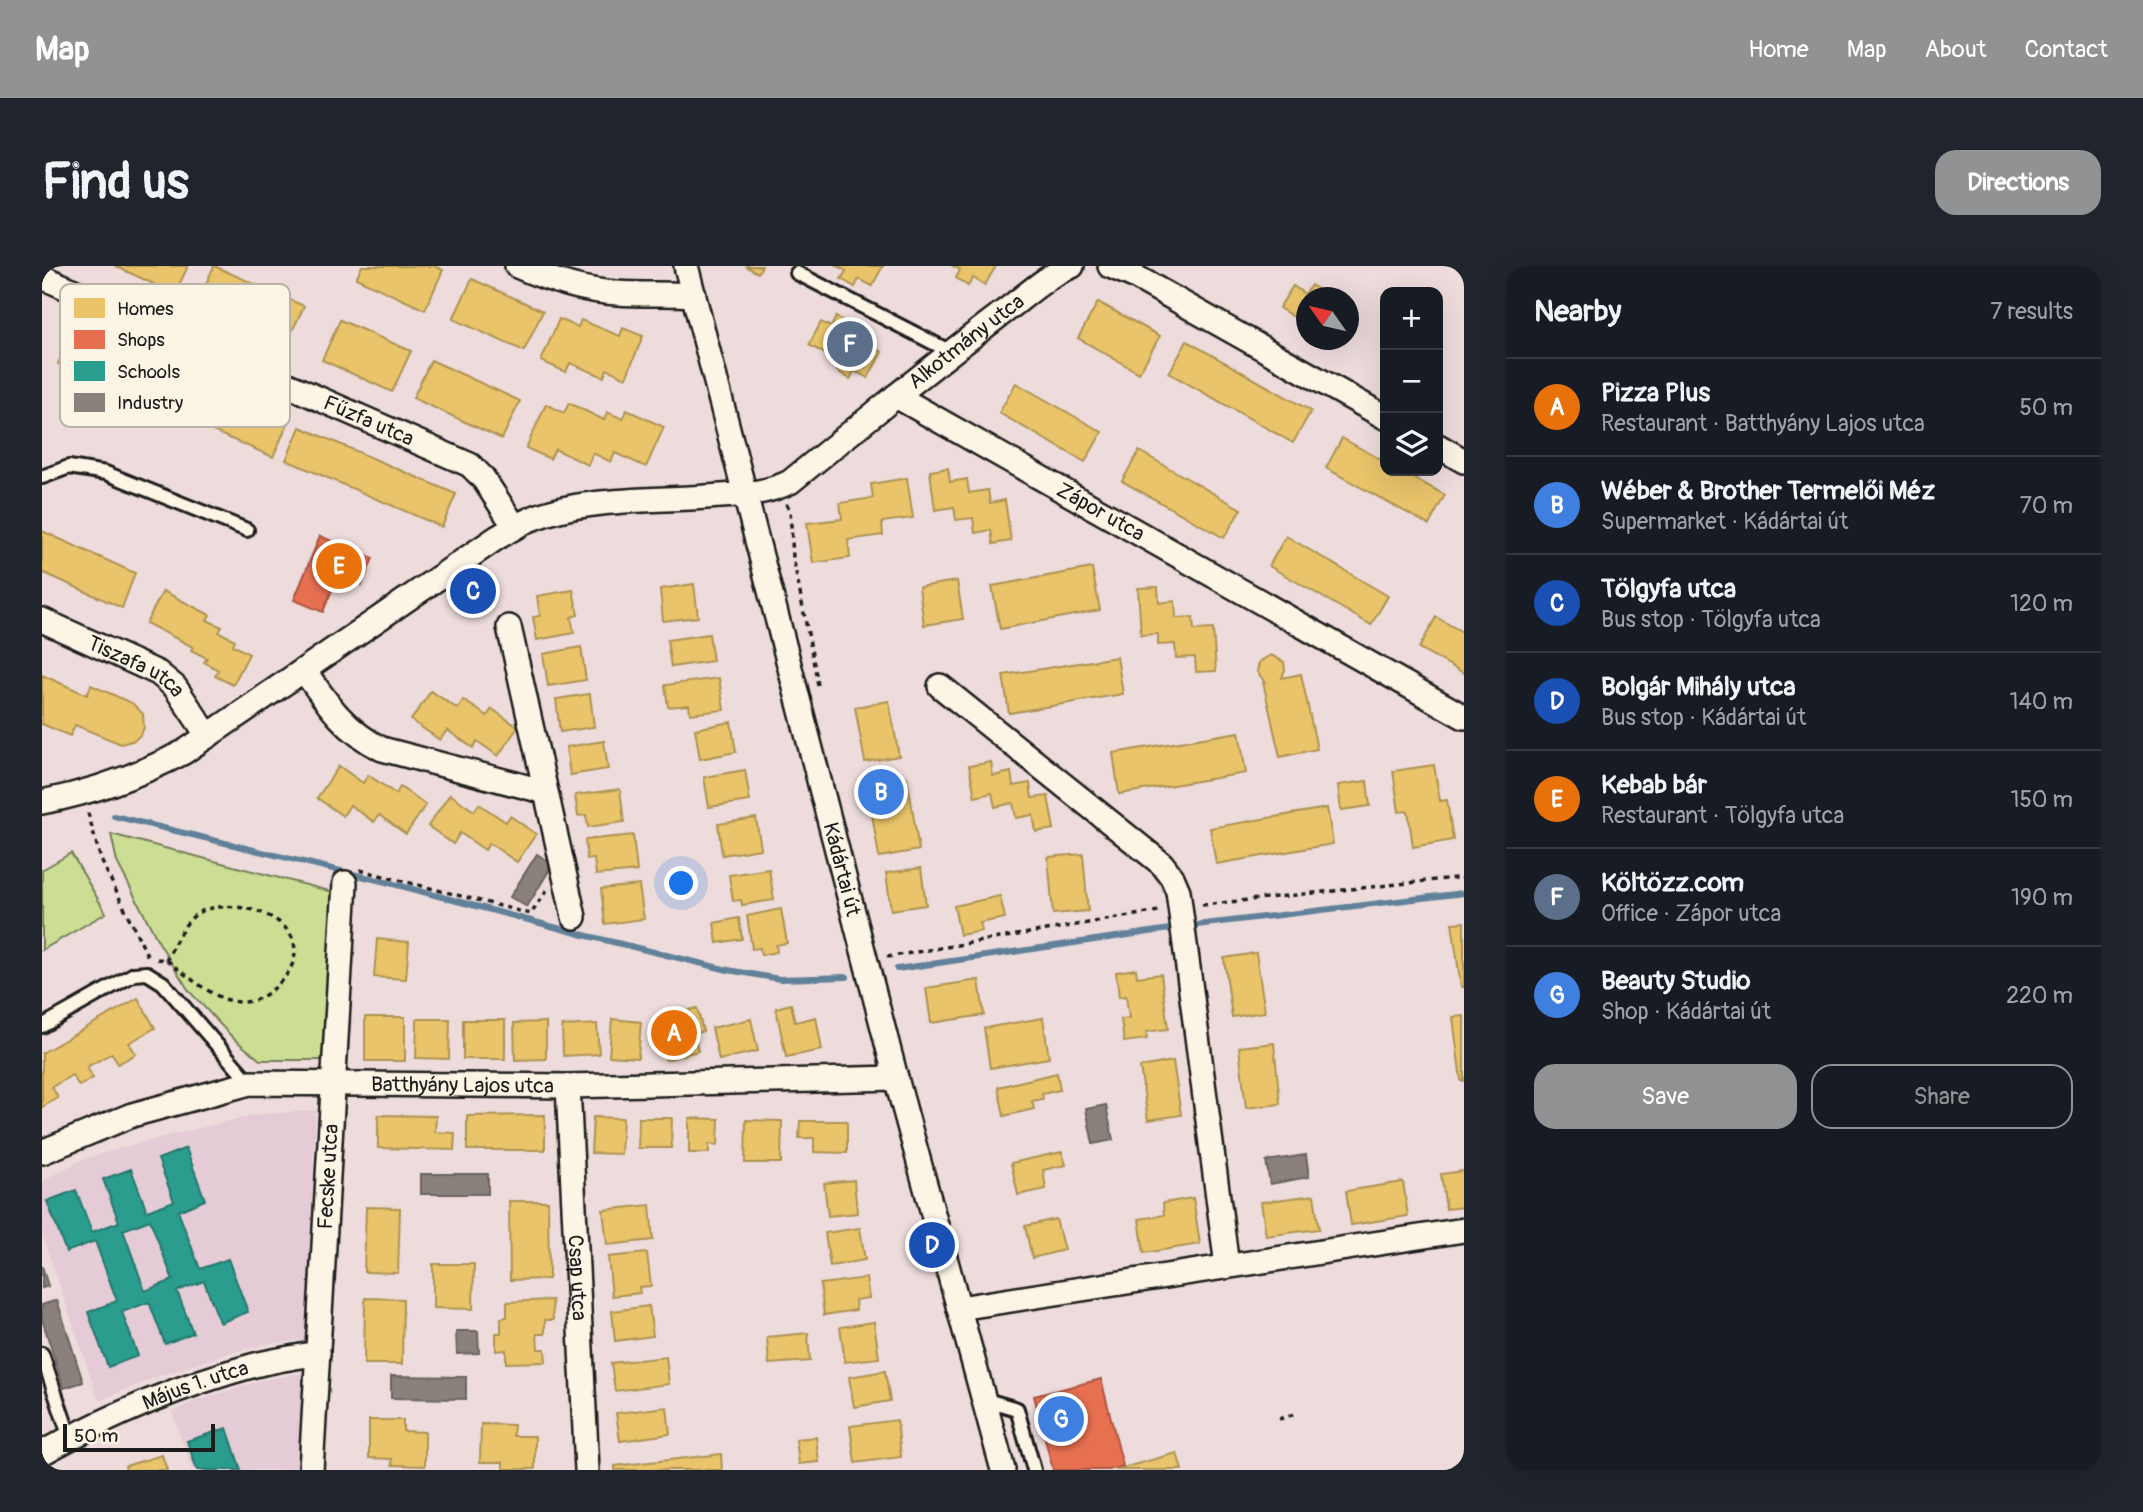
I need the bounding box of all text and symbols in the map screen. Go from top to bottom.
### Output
text: Map [35,29,90,70]
text: Home [1748,35,1809,64]
text: Map [1847,35,1887,64]
text: About [1925,35,1987,64]
text: Contact [2025,35,2108,64]
button: Directions [1935,150,2101,215]
text: Find us [42,152,189,213]
legend [60,284,290,427]
north arrow [1296,287,1359,350]
map controls [1380,287,1443,476]
button: + [1380,287,1443,350]
street label: Alkotmány utca [903,288,1030,395]
text: Nearby [1534,293,1621,330]
text: Homes [117,297,174,321]
text: 7 results [1990,297,2073,326]
pin: F [827,318,873,370]
text: Shops [117,328,165,352]
button: − [1380,350,1443,413]
text: Schools [117,360,181,384]
text: Pizza Plus [1601,377,1710,409]
street label: Fűzfa utca [319,389,418,453]
text: Industry [117,391,183,415]
text: A [1550,393,1564,422]
text: 50 m [2019,393,2073,422]
text: Restaurant · Batthyány Lajos utca [1601,409,1925,438]
button: layers [1380,413,1443,476]
text: Wéber & Brother Termelői Méz [1601,475,1935,507]
street label: Zápor utca [1052,477,1149,548]
text: B [1550,491,1564,520]
text: 70 m [2020,491,2073,520]
text: Supermarket · Kádártai út [1601,507,1848,536]
pin: E [316,540,362,592]
pin: C [450,565,496,617]
text: Tölgyfa utca [1601,573,1736,605]
text: C [1550,589,1564,618]
text: 120 m [2010,589,2073,618]
text: Bus stop · Tölgyfa utca [1601,605,1821,634]
street label: Tiszafa utca [83,630,191,702]
text: Bolgár Mihály utca [1601,671,1795,703]
text: D [1550,687,1564,716]
text: 140 m [2010,687,2073,716]
text: Bus stop · Kádártai út [1601,703,1806,732]
pin: B [858,766,904,818]
text: Kebab bár [1601,769,1707,801]
text: E [1551,785,1563,814]
text: 150 m [2010,785,2073,814]
text: Restaurant · Tölgyfa utca [1601,801,1844,830]
street label: Kádártai út [816,819,867,920]
your location [664,866,698,900]
text: Költözz.com [1601,867,1744,899]
text: F [1550,883,1564,912]
text: 190 m [2011,883,2073,912]
text: Office · Zápor utca [1601,899,1781,928]
text: Beauty Studio [1601,965,1750,997]
text: G [1549,981,1565,1010]
text: 220 m [2006,981,2073,1010]
text: Shop · Kádártai út [1601,997,1771,1026]
pin: A [651,1007,697,1059]
button: Save [1534,1064,1797,1129]
button: Share [1811,1064,2073,1129]
street label: Batthyány Lajos utca [371,1071,554,1100]
street label: Fecske utca [312,1123,345,1230]
pin: D [909,1219,955,1271]
street label: Csap utca [561,1234,593,1321]
street label: Május 1. utca [138,1355,252,1417]
pin: G [1038,1393,1084,1445]
scale bar [63,1421,215,1453]
text: 50 m [74,1424,118,1448]

